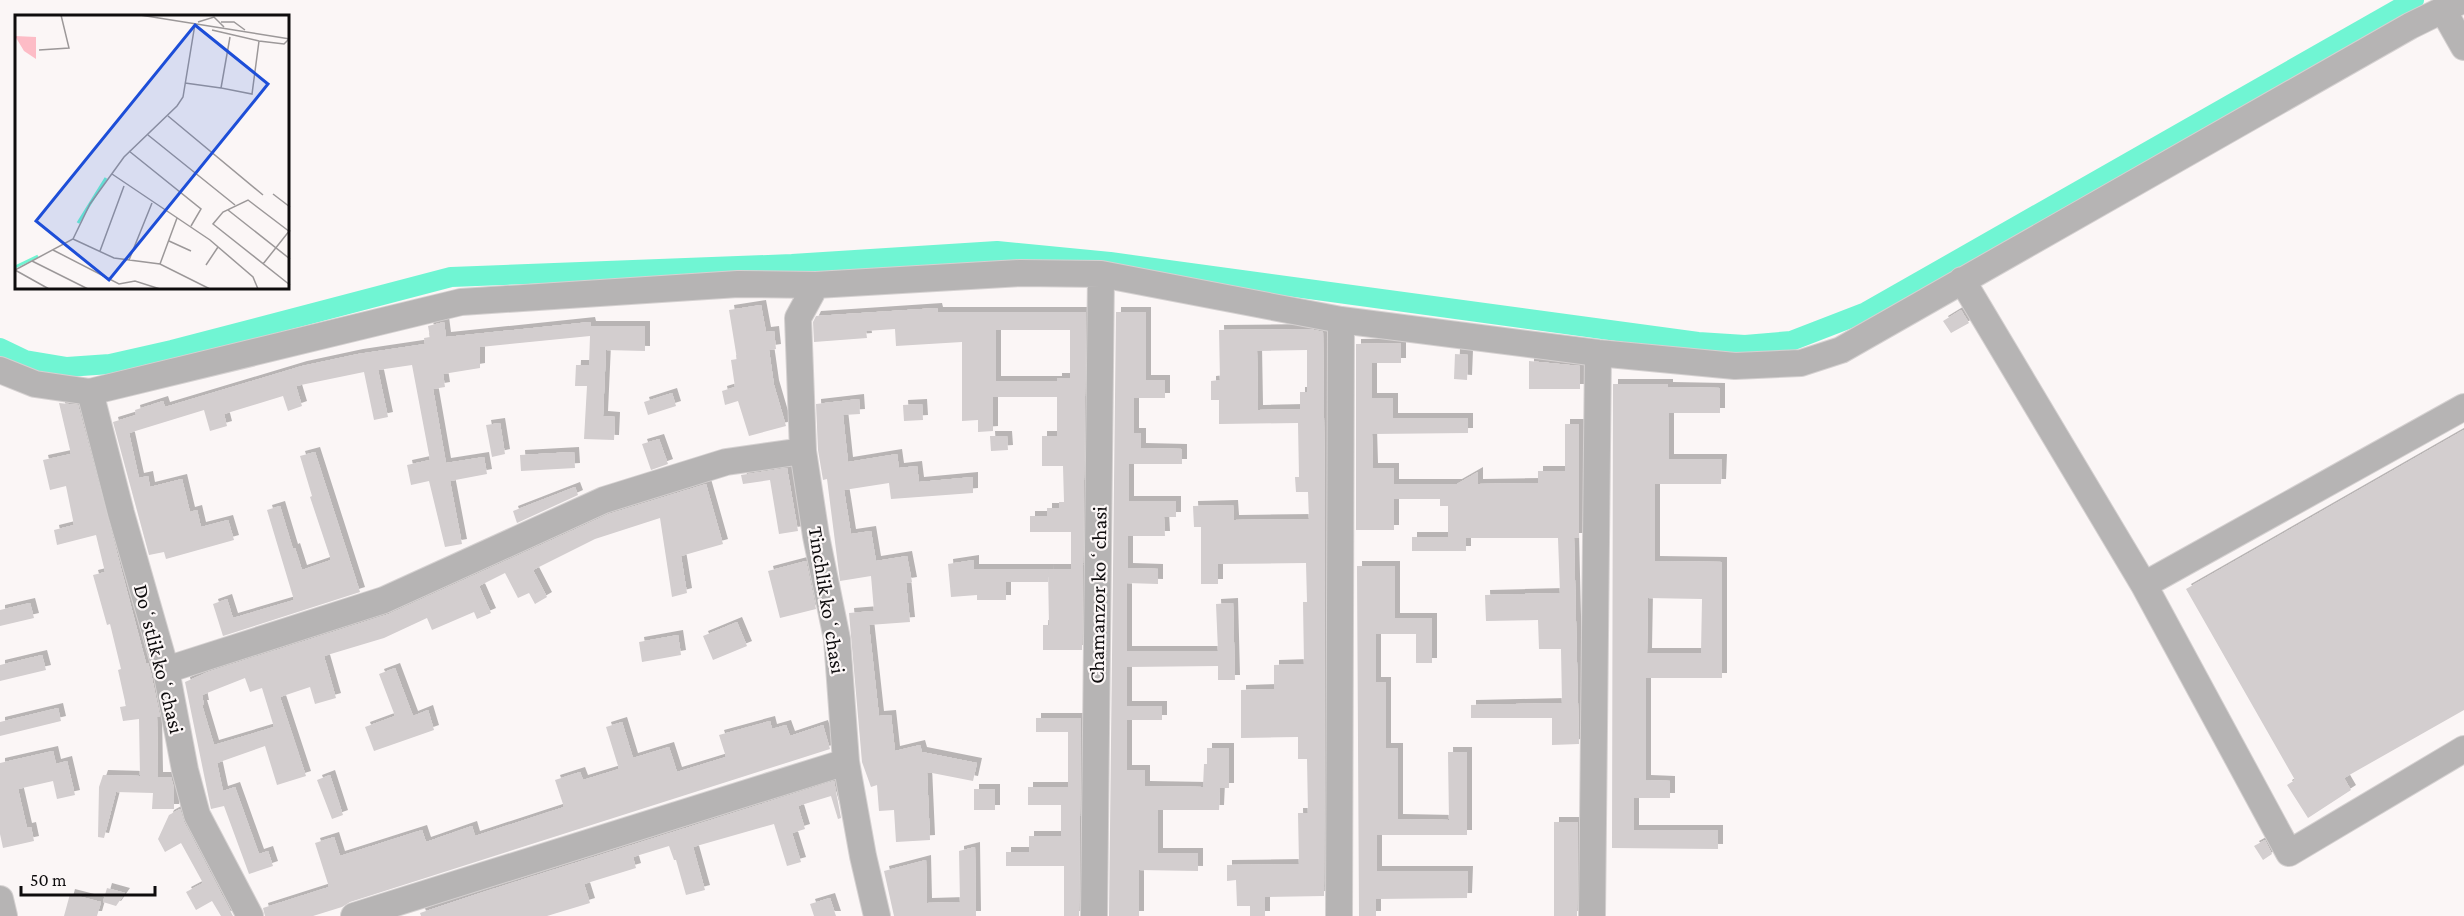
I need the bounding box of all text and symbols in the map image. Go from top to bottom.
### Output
inset map [15,15,290,290]
street label: Chamanzor koʻchasi [1084,505,1112,684]
street label: Tinchlik koʻchasi [803,525,851,676]
street label: Doʻstlik koʻchasi [129,582,189,737]
scale bar [21,859,154,897]
text: 50 m [30,870,67,890]

